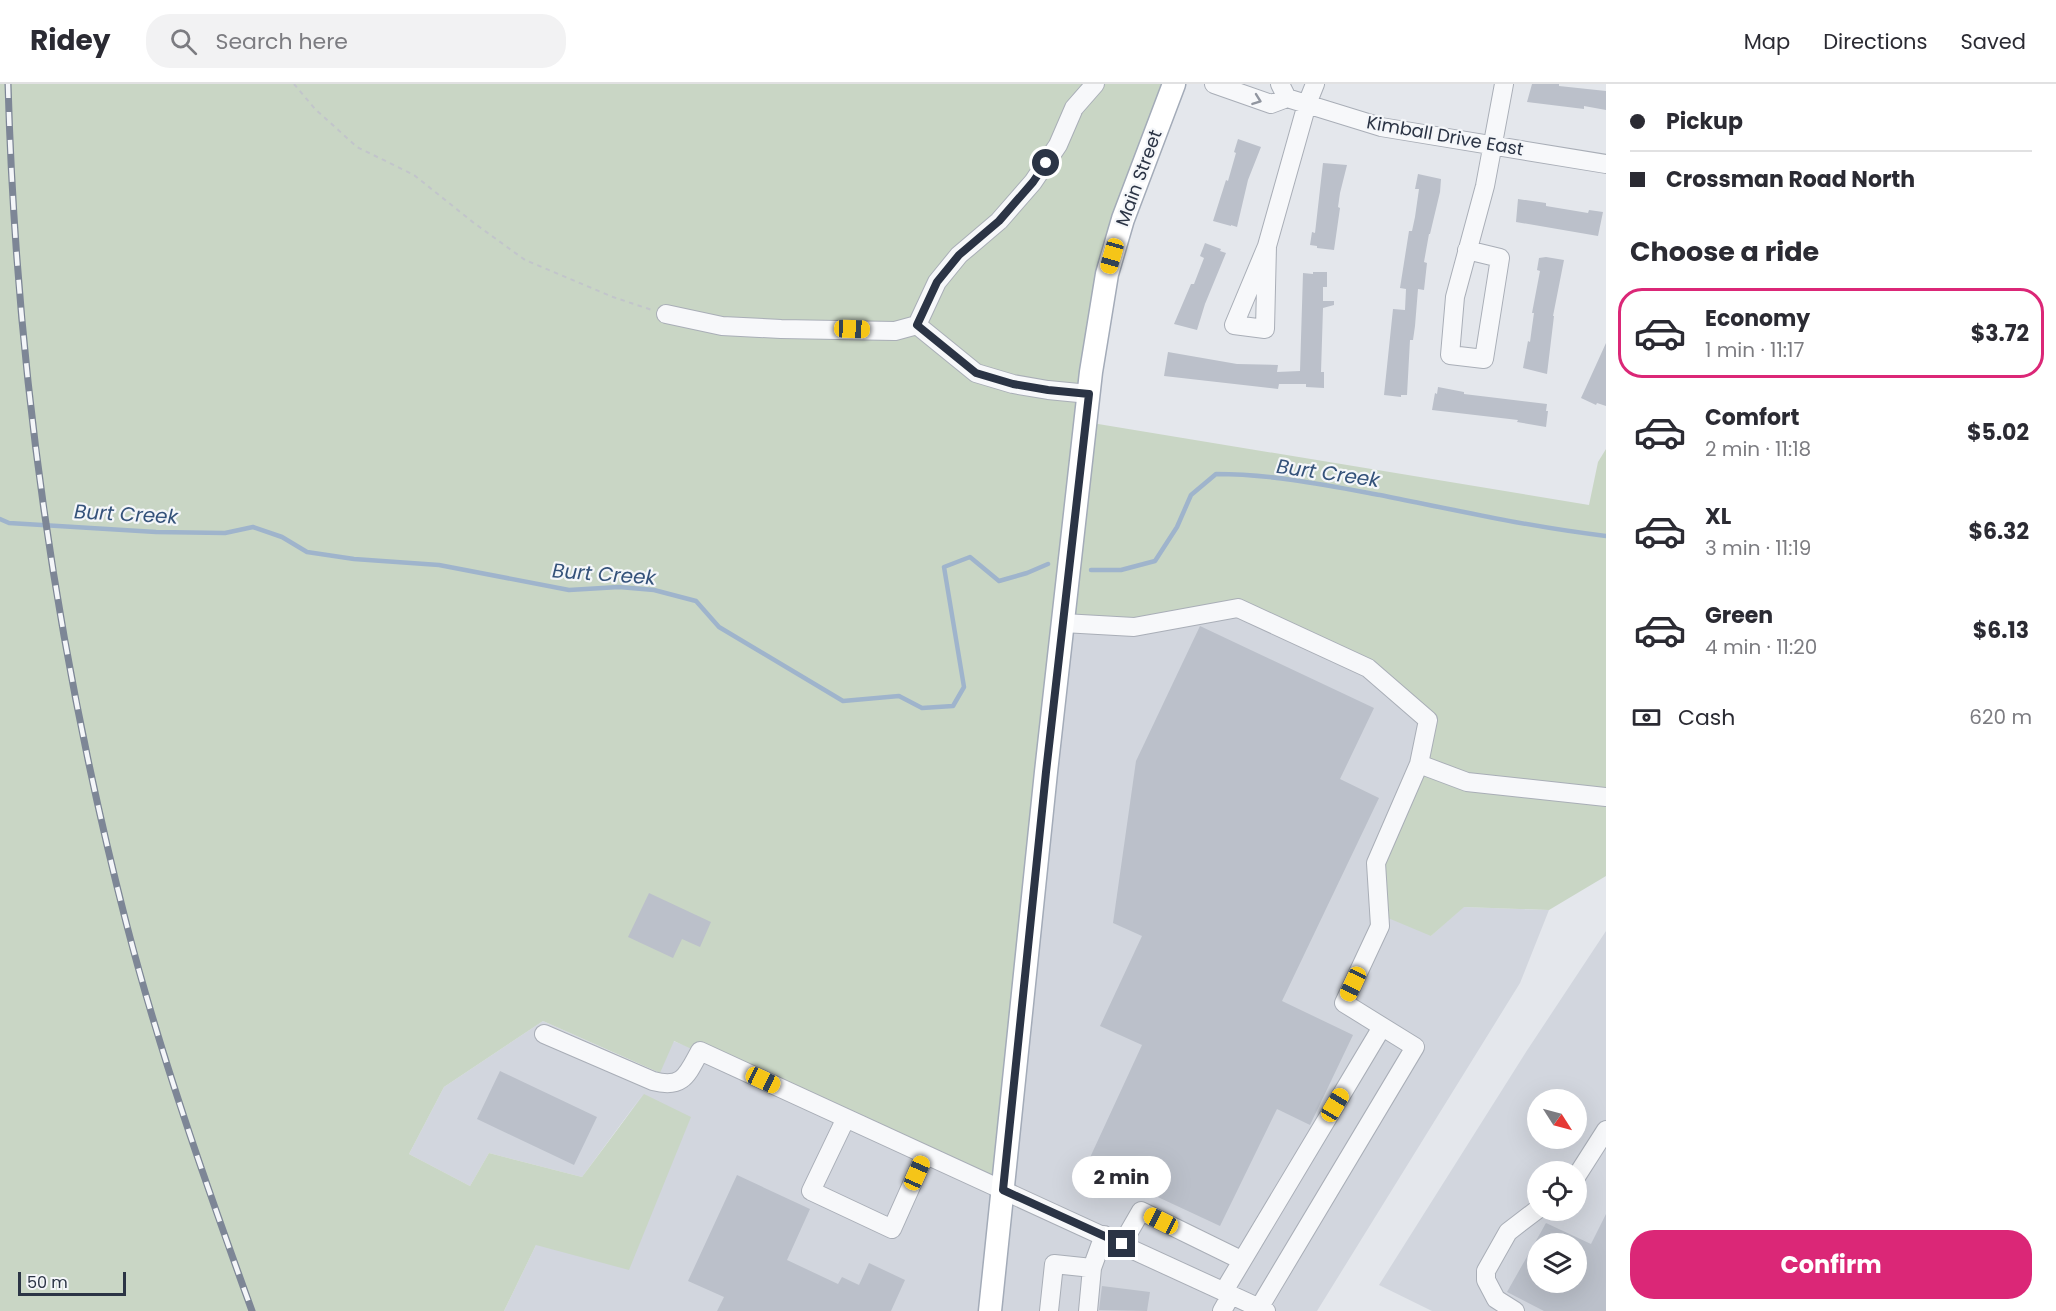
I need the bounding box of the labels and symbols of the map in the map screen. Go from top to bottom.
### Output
one-way arrow [1252,92,1262,105]
street label: Kimball Drive East [1365,109,1526,162]
street label: Main Street [1109,126,1168,230]
route start [1032,149,1059,176]
car [1098,236,1126,276]
car [834,319,870,339]
water label: Burt Creek [1275,452,1383,494]
water label: Burt Creek [73,497,180,531]
water label: Burt Creek [551,556,658,592]
car [1337,964,1369,1004]
car [743,1064,783,1096]
car [1318,1085,1352,1125]
north arrow [1527,1089,1587,1149]
car [901,1153,933,1193]
callout: 2 min [1072,1157,1172,1199]
car [1141,1205,1181,1237]
route end [1108,1230,1135,1257]
scale bar [18,1269,126,1296]

